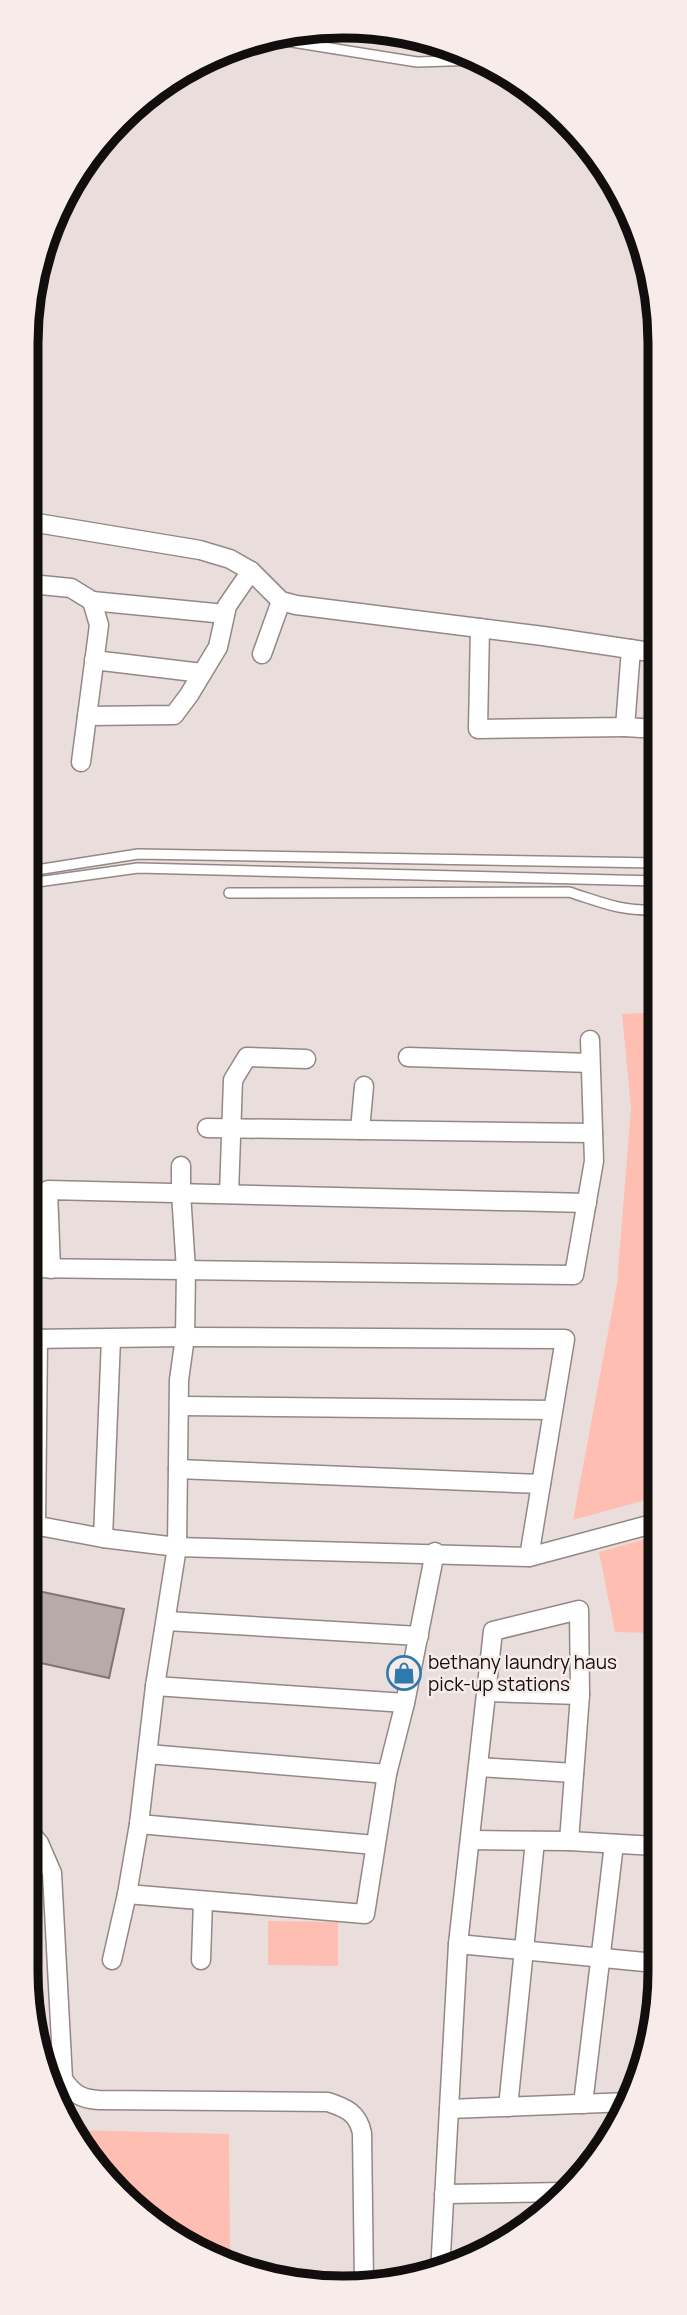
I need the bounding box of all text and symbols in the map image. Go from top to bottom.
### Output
place label: bethany laundry haus pick-up stations [428,1649,617,1697]
shop icon: bethany laundry haus pick-up stations [385,1654,423,1692]

